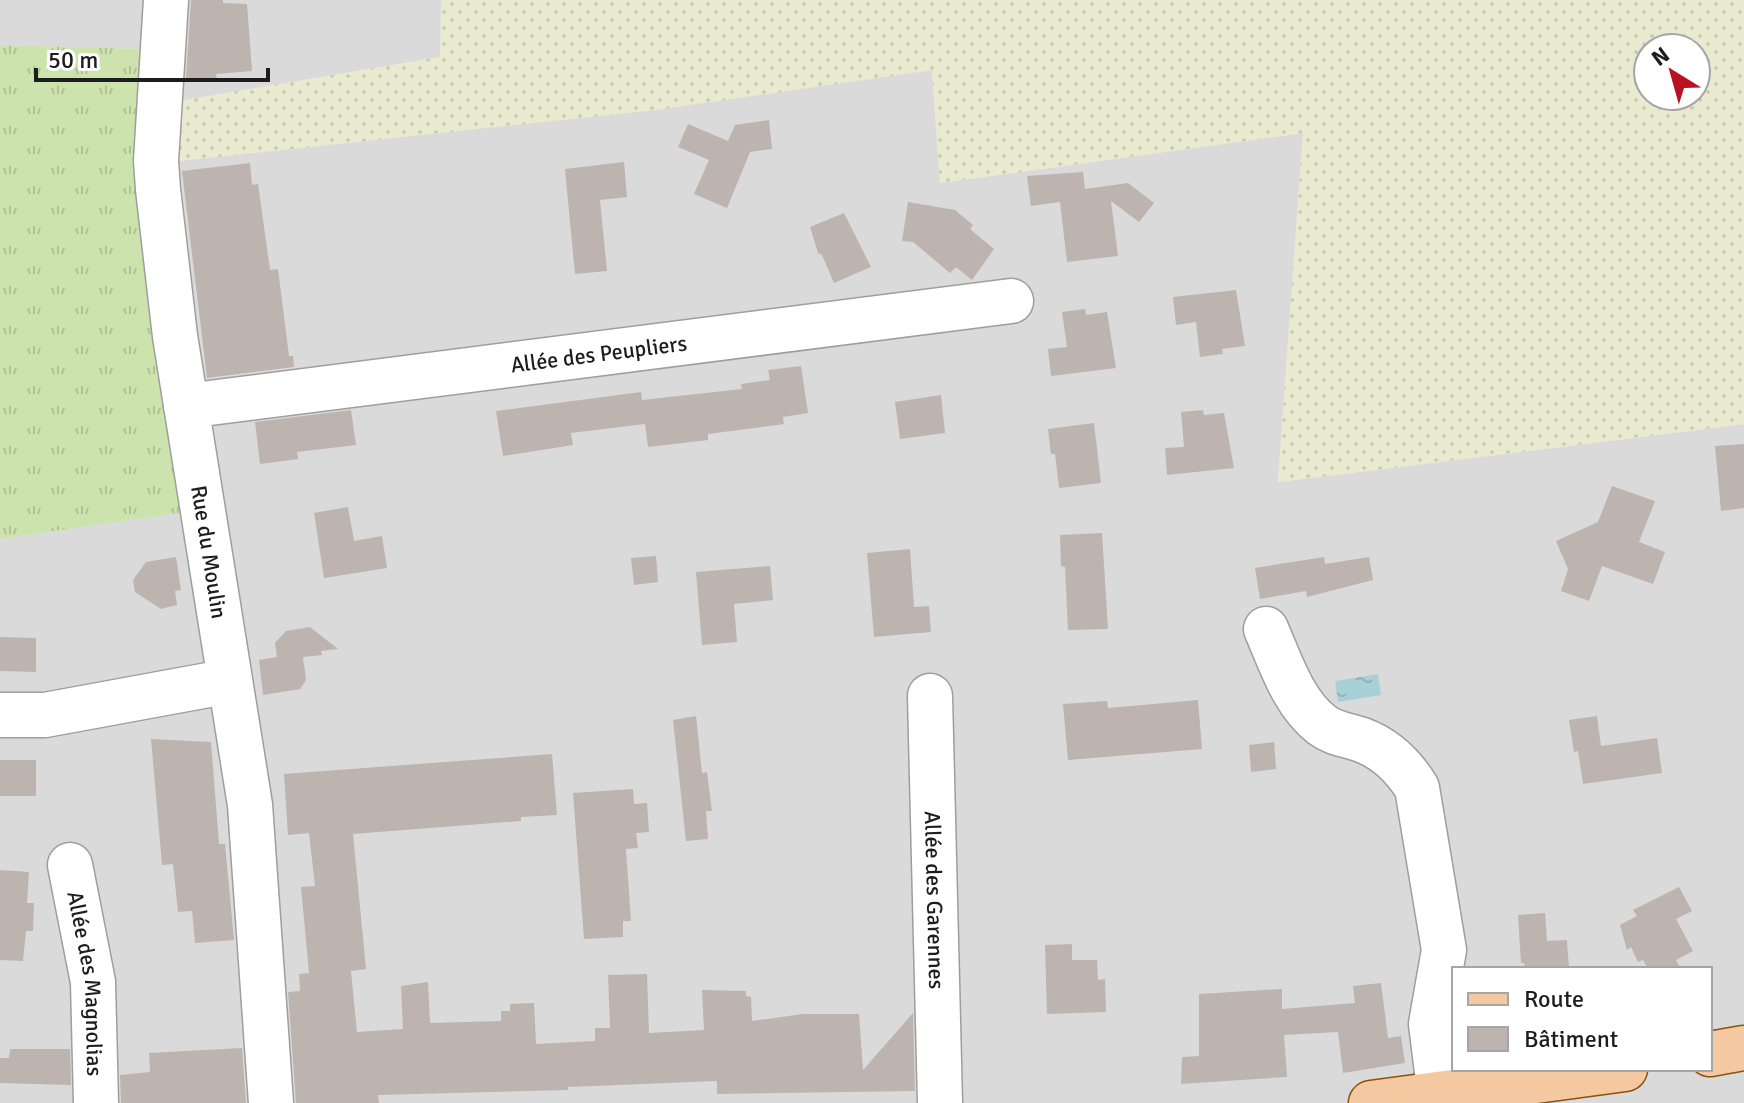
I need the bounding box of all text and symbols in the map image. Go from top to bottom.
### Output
scale bar [36,32,268,82]
north arrow [1632,32,1712,112]
text: N [1646,41,1675,72]
text: 50 m [48,45,98,75]
street label: Allée des Peupliers [509,329,688,379]
street label: Rue du Moulin [185,483,233,621]
street label: Allée des Garennes [919,810,950,989]
street label: Allée des Magnolias [61,889,108,1076]
legend [1452,967,1712,1071]
text: Route [1524,984,1584,1014]
text: Bâtiment [1524,1024,1618,1054]

